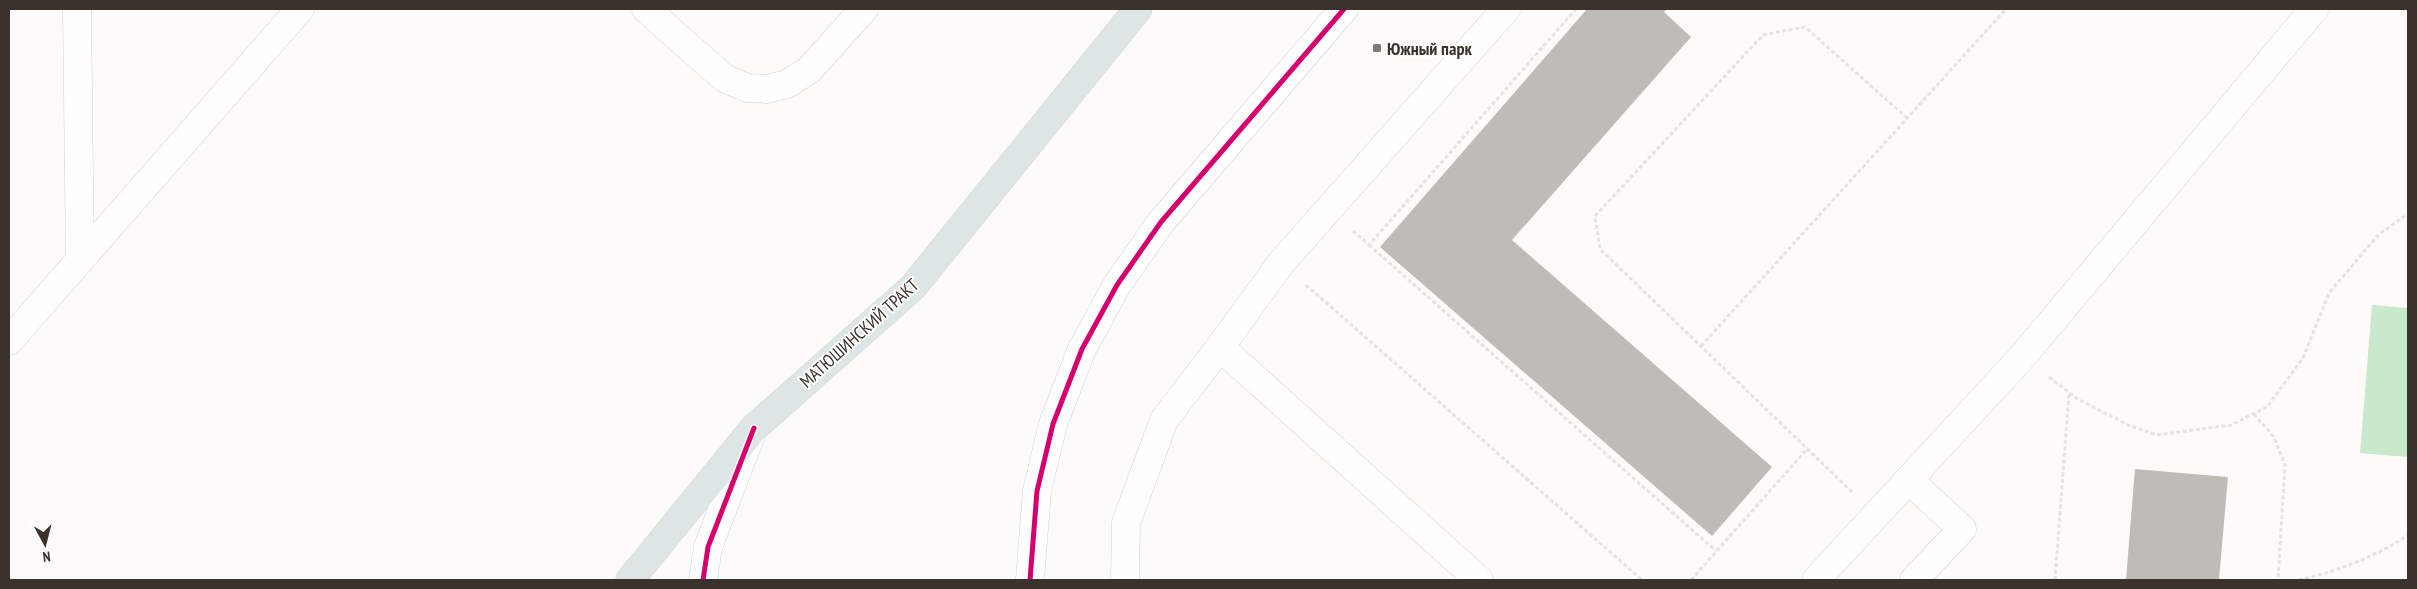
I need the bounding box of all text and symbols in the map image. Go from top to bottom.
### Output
place label: Южный парк [1387,37,1473,60]
marker: Южный парк [1371,42,1383,54]
street label: МАТЮШИНСКИЙ ТРАКТ [795,273,923,393]
north arrow [20,519,70,569]
text: N [42,548,51,566]

